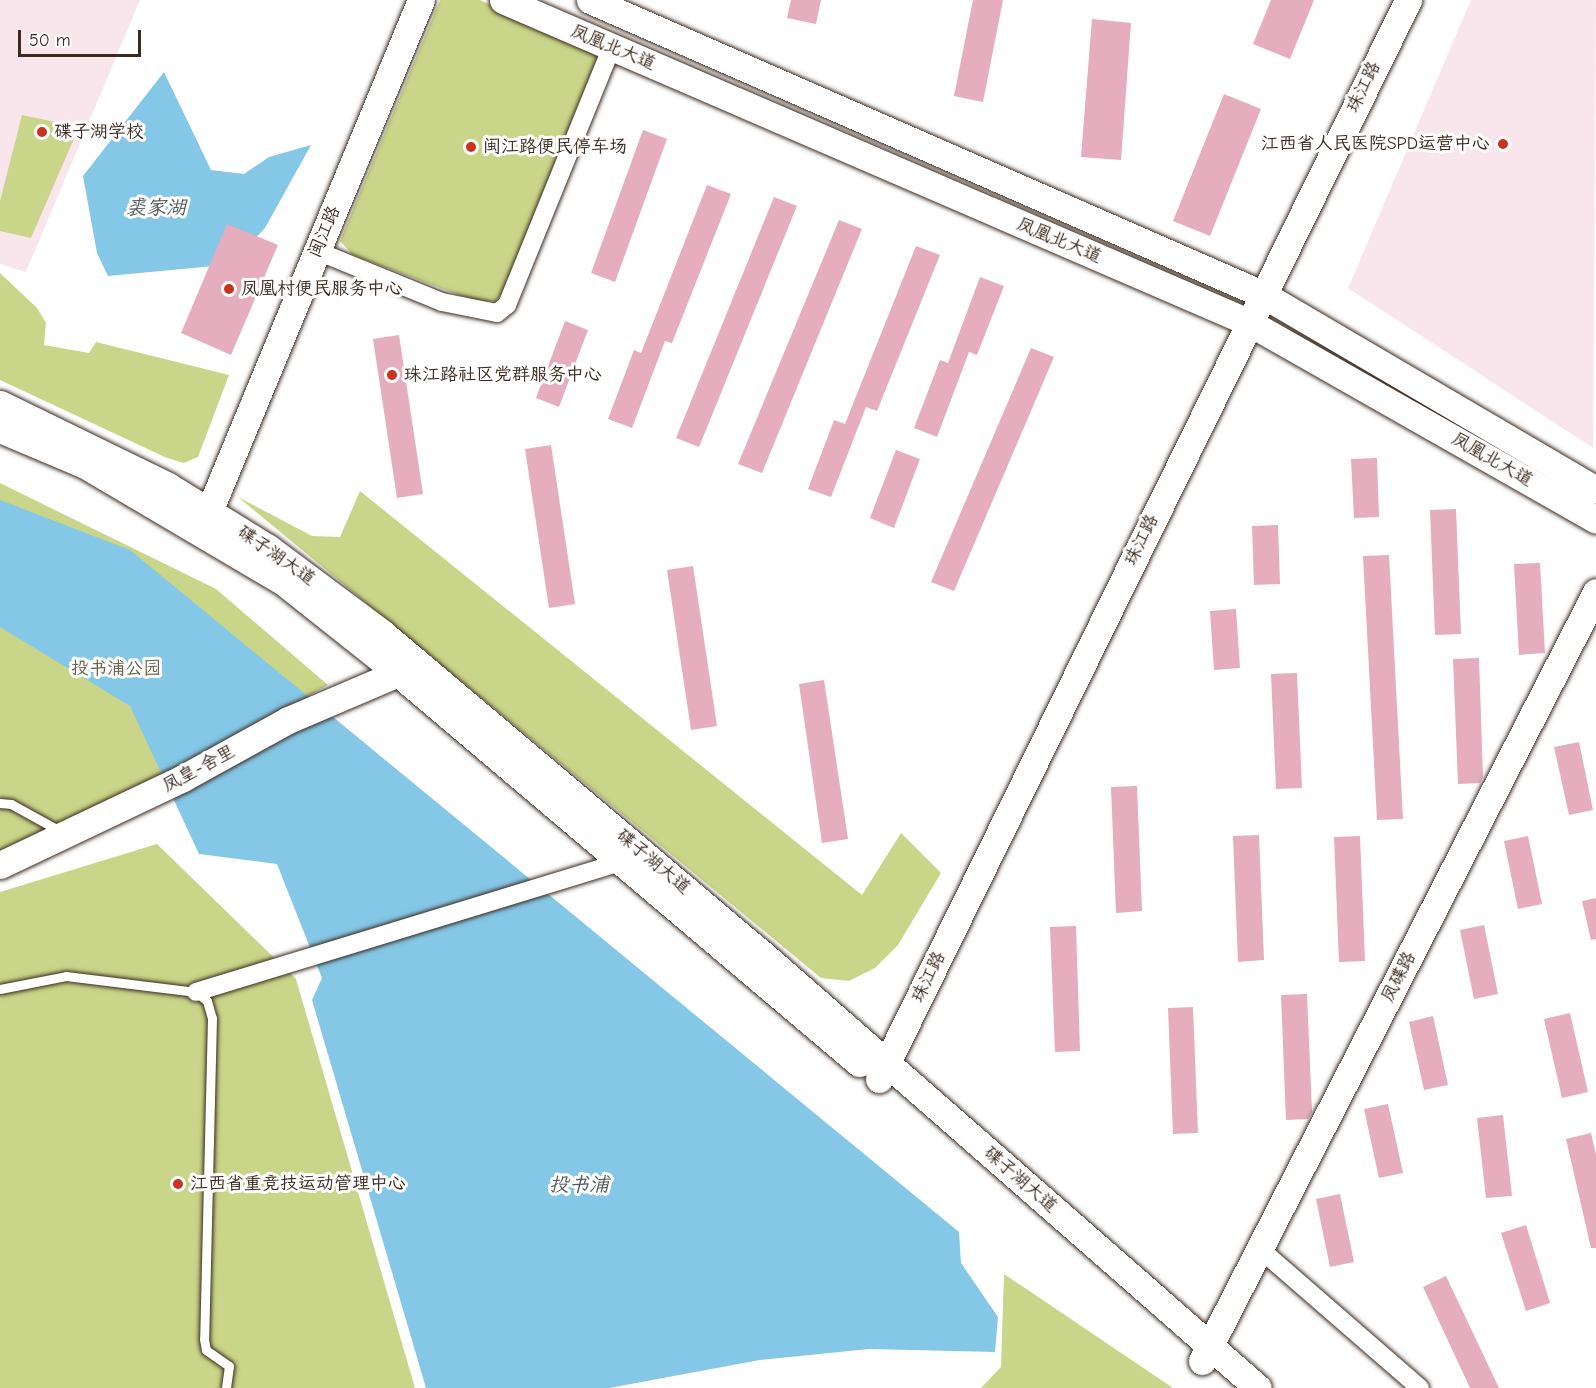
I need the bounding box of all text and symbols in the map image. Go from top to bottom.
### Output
scale bar [21,18,144,56]
street label: 凤凰北大道 [567,20,659,76]
text: 50 m [29,30,71,51]
street label: 珠江路 [1342,58,1386,116]
place label: 碟子湖学校 [54,121,144,143]
marker: 碟子湖学校 [35,125,49,139]
place label: 江西省人民医院SPD运营中心 [1261,133,1490,155]
marker: 江西省人民医院SPD运营中心 [1494,135,1512,153]
place label: 闽江路便民停车场 [483,136,627,158]
marker: 闽江路便民停车场 [464,140,478,154]
water label: 裘家湖 [126,195,186,219]
street label: 闽江路 [305,203,345,261]
street label: 凤凰北大道 [1013,213,1105,269]
place label: 凤凰村便民服务中心 [241,278,403,300]
marker: 凤凰村便民服务中心 [222,282,236,296]
place label: 珠江路社区党群服务中心 [404,364,602,386]
marker: 珠江路社区党群服务中心 [385,368,399,382]
street label: 凤凰北大道 [1448,428,1536,492]
street label: 珠江路 [1120,511,1164,569]
street label: 碟子湖大道 [233,521,319,591]
park label: 投书浦公园 [71,658,161,680]
street label: 凤皇-舍里 [159,741,239,797]
street label: 碟子湖大道 [612,825,694,899]
street label: 珠江路 [907,948,951,1006]
street label: 凤碟路 [1377,948,1421,1006]
street label: 碟子湖大道 [979,1142,1061,1218]
water label: 投书浦 [549,1172,609,1196]
place label: 江西省重竞技运动管理中心 [190,1173,406,1195]
marker: 江西省重竞技运动管理中心 [171,1177,185,1191]

